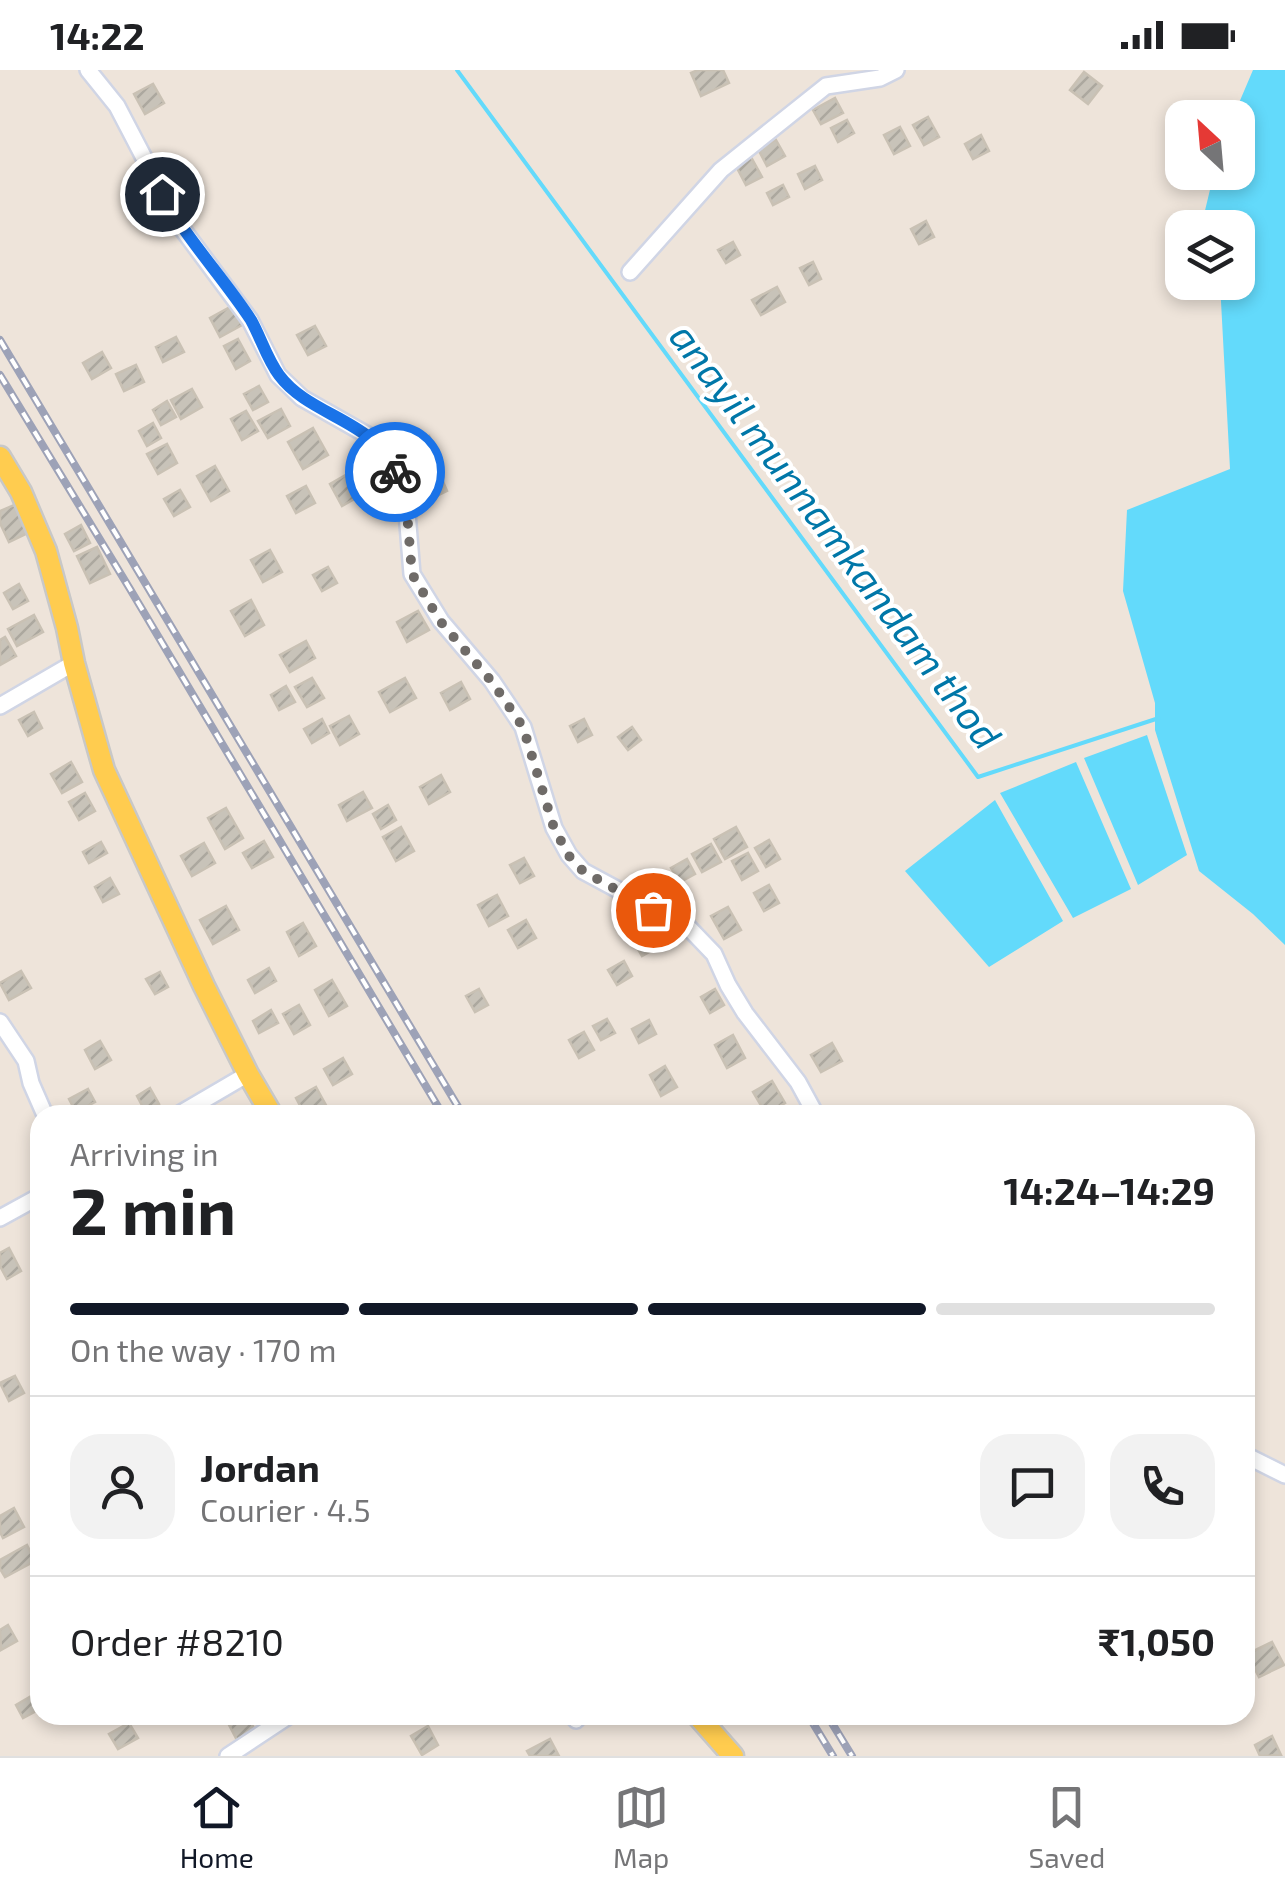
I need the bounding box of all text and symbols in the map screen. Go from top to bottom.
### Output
text: 14:22 [50,12,145,58]
north arrow [1165,100,1255,190]
map controls [1165,100,1255,300]
pin [120,152,205,237]
icon: home [135,167,190,222]
button: layers [1165,210,1255,300]
water label: anayil munnamkandam thod [660,313,1013,758]
courier [345,422,445,522]
icon: bike [368,445,423,500]
pin [611,868,696,953]
icon: bag [626,883,681,938]
text: Arriving in [70,1134,219,1172]
text: 14:24–14:29 [1003,1167,1215,1213]
text: 2 min [70,1170,236,1248]
text: On the way · 170 m [70,1330,336,1368]
button: person [70,1434,175,1539]
button: chat [980,1434,1085,1539]
button: phone [1110,1434,1215,1539]
text: Jordan [200,1444,320,1490]
text: Courier · 4.5 [200,1490,371,1528]
text: Order #8210 [70,1618,284,1664]
text: ₹1,050 [1098,1618,1215,1664]
tab: Home [180,1780,254,1874]
tab: Map [613,1780,669,1874]
tab: Saved [1029,1780,1105,1874]

